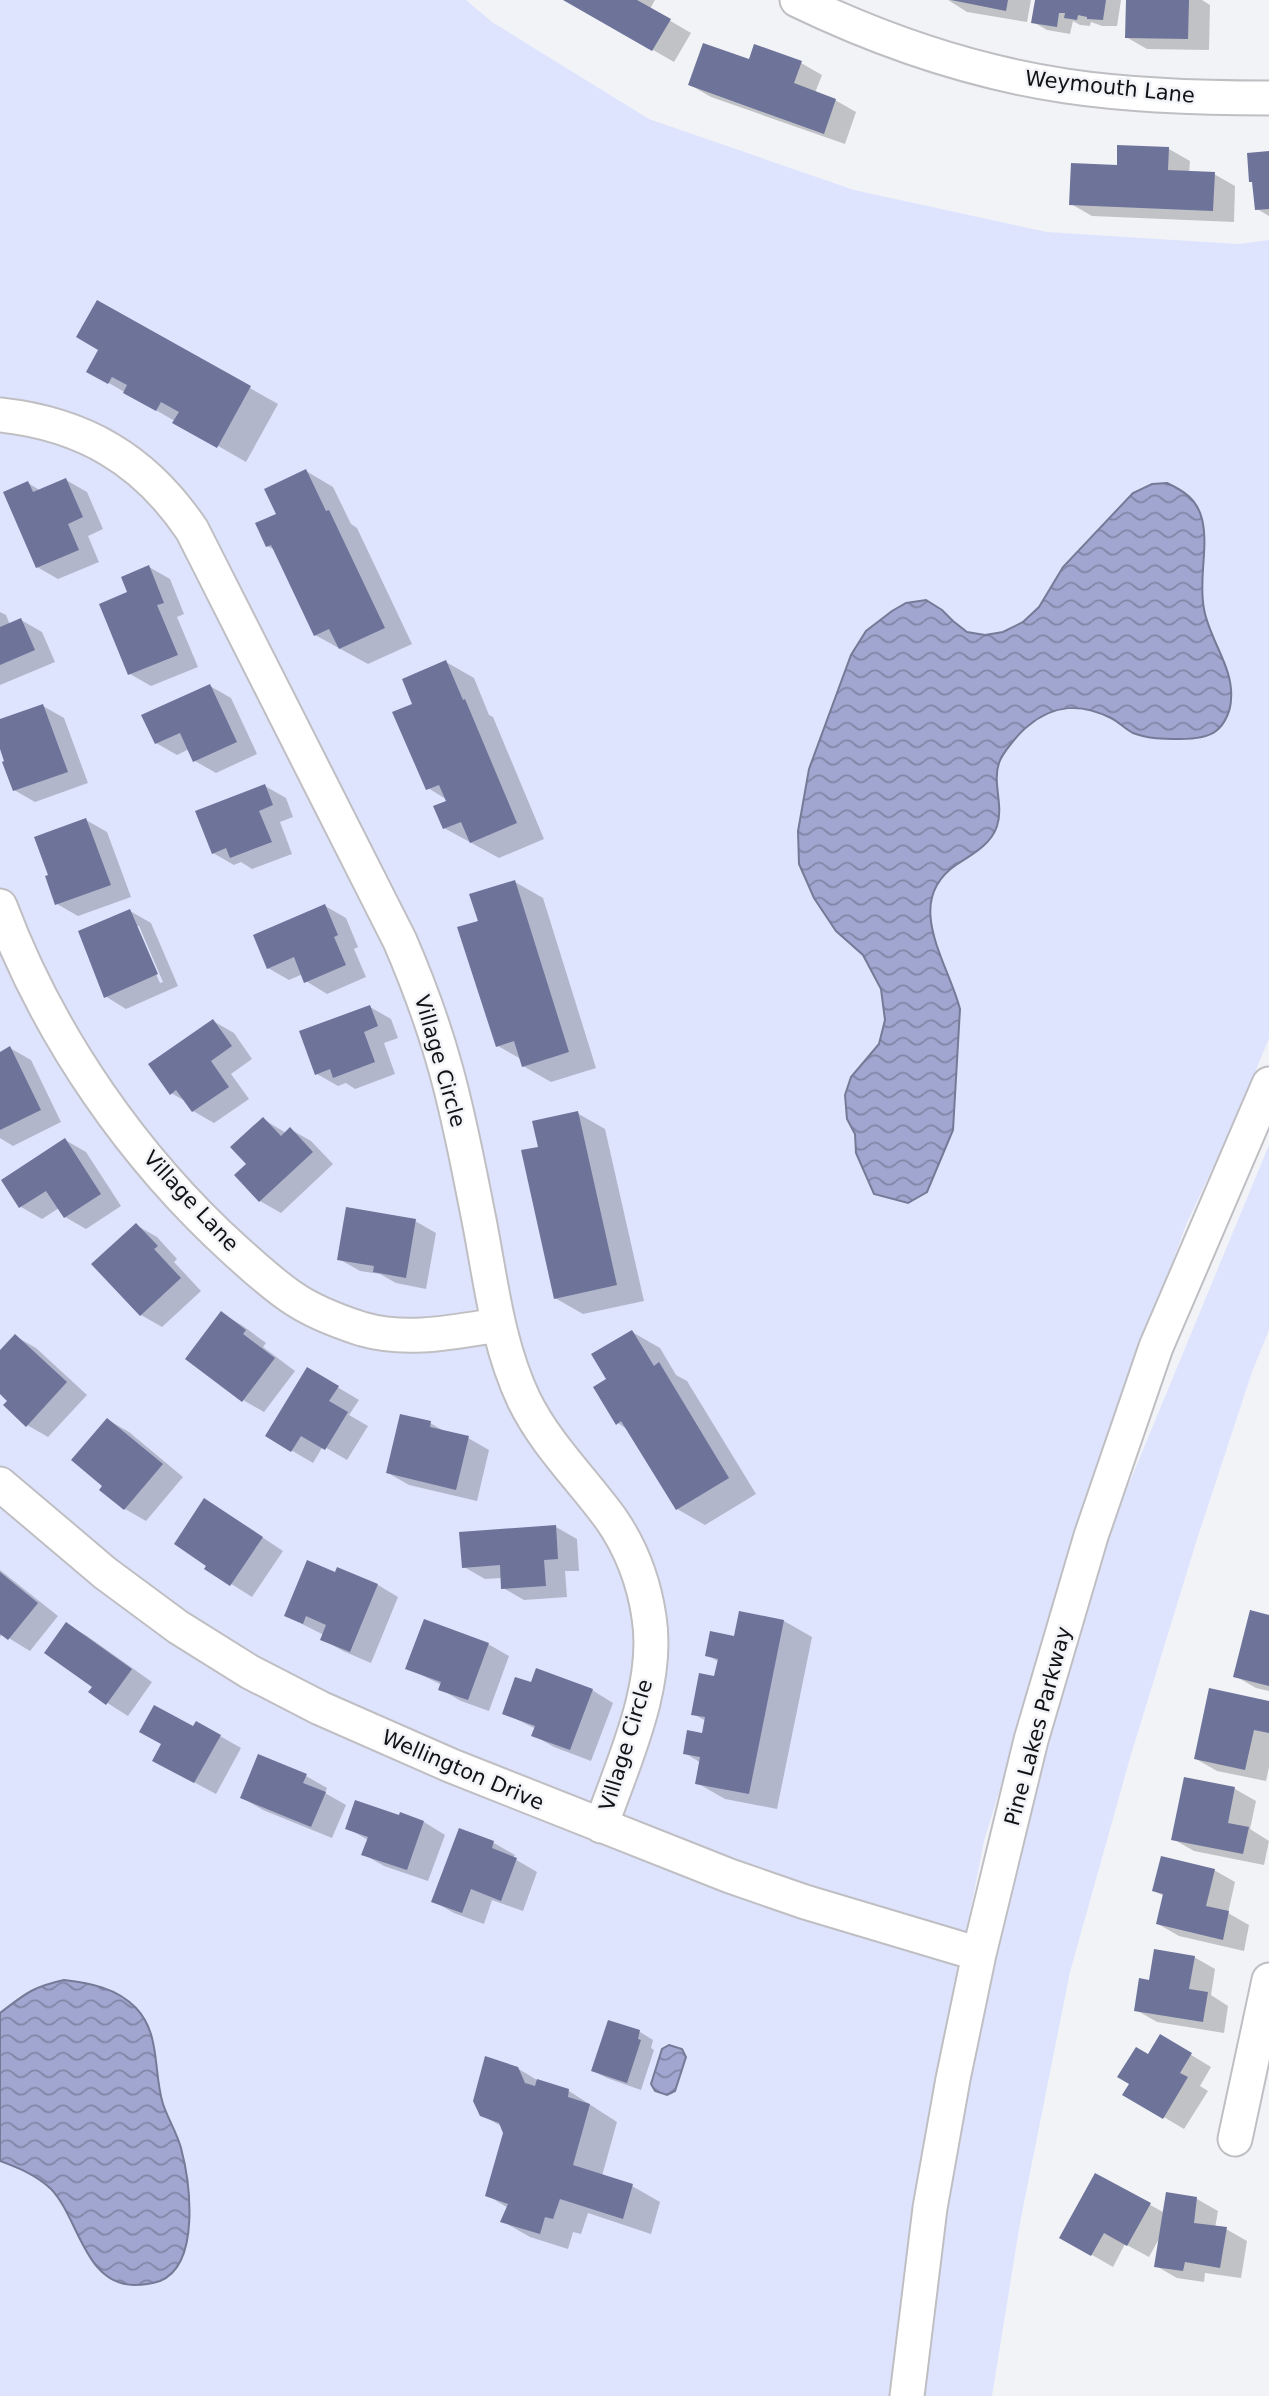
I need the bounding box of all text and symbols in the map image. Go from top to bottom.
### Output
street label: Weymouth Lane [1024,66,1196,108]
street label: Village Circle [410,992,470,1130]
street label: Village Lane [139,1146,243,1256]
street label: Pine Lakes Parkway [1000,1624,1076,1828]
street label: Village Circle [595,1676,657,1814]
street label: Wellington Drive [378,1725,548,1815]

